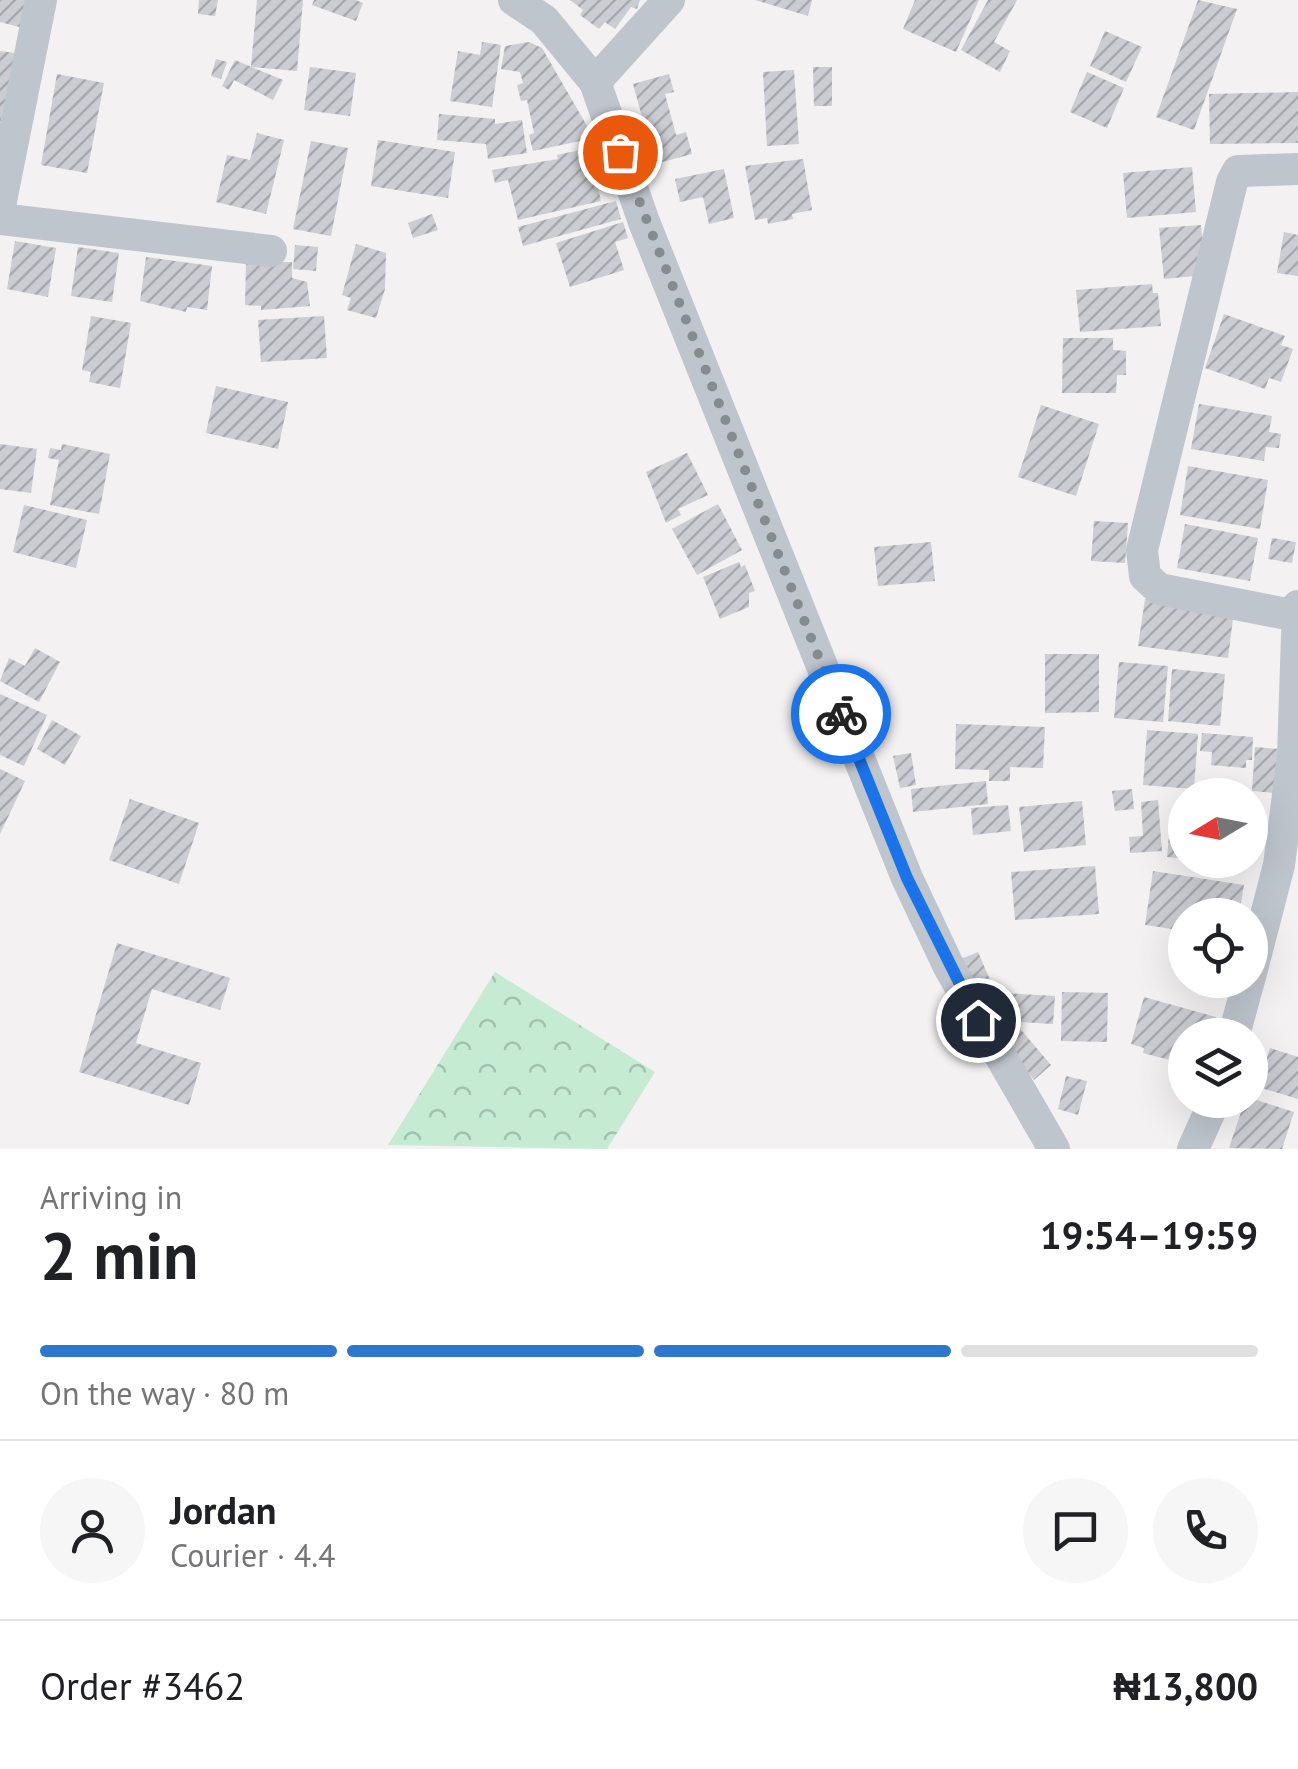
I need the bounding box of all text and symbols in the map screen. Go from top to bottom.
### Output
pin [578,110,663,195]
icon: bag [593,125,648,180]
courier [791,664,891,764]
icon: bike [814,687,869,742]
north arrow [1168,778,1268,878]
map controls [1168,778,1268,1118]
button: locate [1168,898,1268,998]
pin [936,978,1021,1063]
icon: home [951,993,1006,1048]
button: layers [1168,1018,1268,1118]
text: Arriving in [40,1176,182,1218]
text: 19:54–19:59 [1040,1210,1258,1259]
text: 2 min [40,1213,199,1297]
text: On the way · 80 m [40,1372,289,1414]
button: person [40,1478,145,1583]
button: chat [1023,1478,1128,1583]
button: phone [1153,1478,1258,1583]
text: Jordan [170,1485,276,1534]
text: Courier · 4.4 [170,1534,336,1576]
text: Order #3462 [40,1661,245,1710]
text: ₦13,800 [1113,1661,1258,1710]

